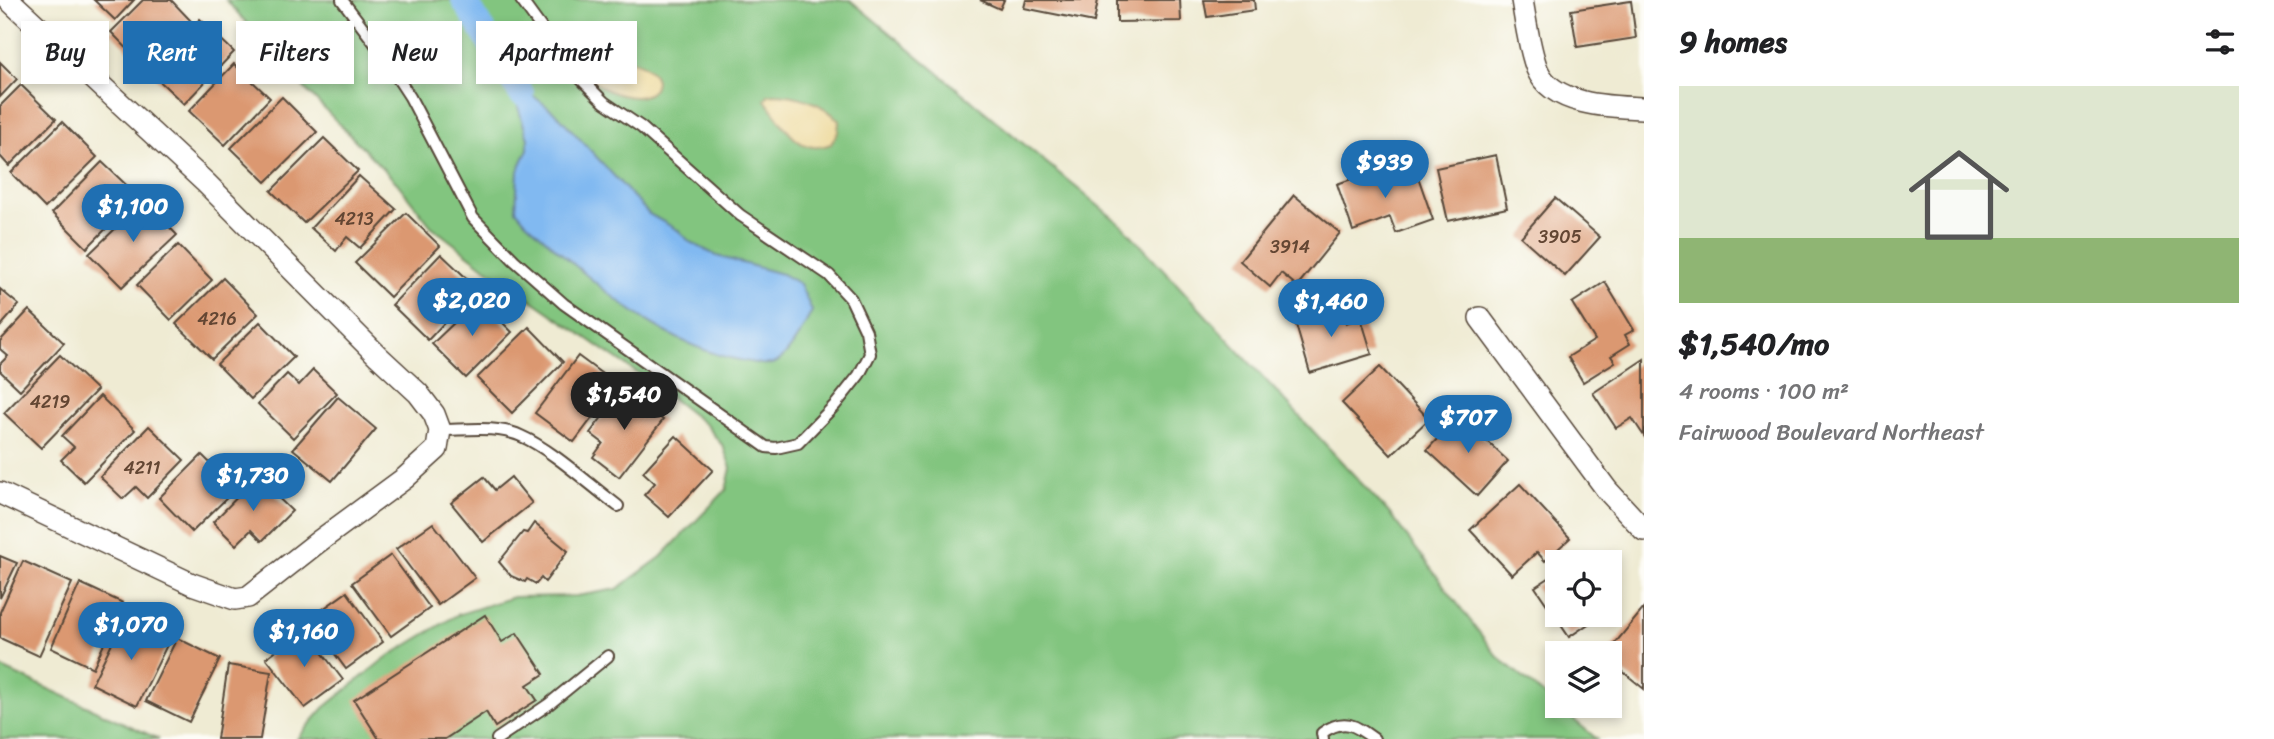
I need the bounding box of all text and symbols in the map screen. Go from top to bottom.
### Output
text: 9 homes [1679,15,1787,69]
chip: Buy [21,21,109,84]
chip: Rent [123,21,222,84]
chip: Filters [236,21,354,84]
chip: New [368,21,462,84]
chip: Apartment [476,21,637,84]
icon: filters [2201,23,2239,61]
icon: home [1896,132,2022,258]
pin: $939 [1344,140,1426,200]
text: $939 [1357,142,1413,183]
pin: $1,100 [76,184,190,244]
text: $1,100 [98,186,168,227]
house number: 4213 [334,203,374,235]
house number: 3905 [1538,221,1582,253]
house number: 3914 [1270,231,1310,263]
pin: $2,020 [415,278,529,338]
text: $2,020 [433,280,511,321]
pin: $1,460 [1274,280,1388,339]
text: $1,460 [1294,281,1368,322]
house number: 4216 [197,303,237,335]
text: $1,540/mo [1679,317,1829,371]
text: 4 rooms · 100 m² [1679,371,1849,412]
pin: $1,540 [567,372,681,432]
text: $1,540 [587,374,661,415]
house number: 4219 [30,386,70,418]
pin: $707 [1427,396,1509,455]
text: $707 [1440,397,1496,438]
text: Fairwood Boulevard Northeast [1679,412,1984,453]
house number: 4211 [123,452,161,484]
pin: $1,730 [196,454,310,513]
text: $1,730 [217,455,289,496]
map controls [1545,550,1622,718]
button: locate [1545,550,1622,627]
pin: $1,070 [74,602,188,662]
text: $1,070 [94,604,168,645]
pin: $1,160 [247,610,361,669]
text: $1,160 [270,611,339,652]
button: layers [1545,641,1622,718]

